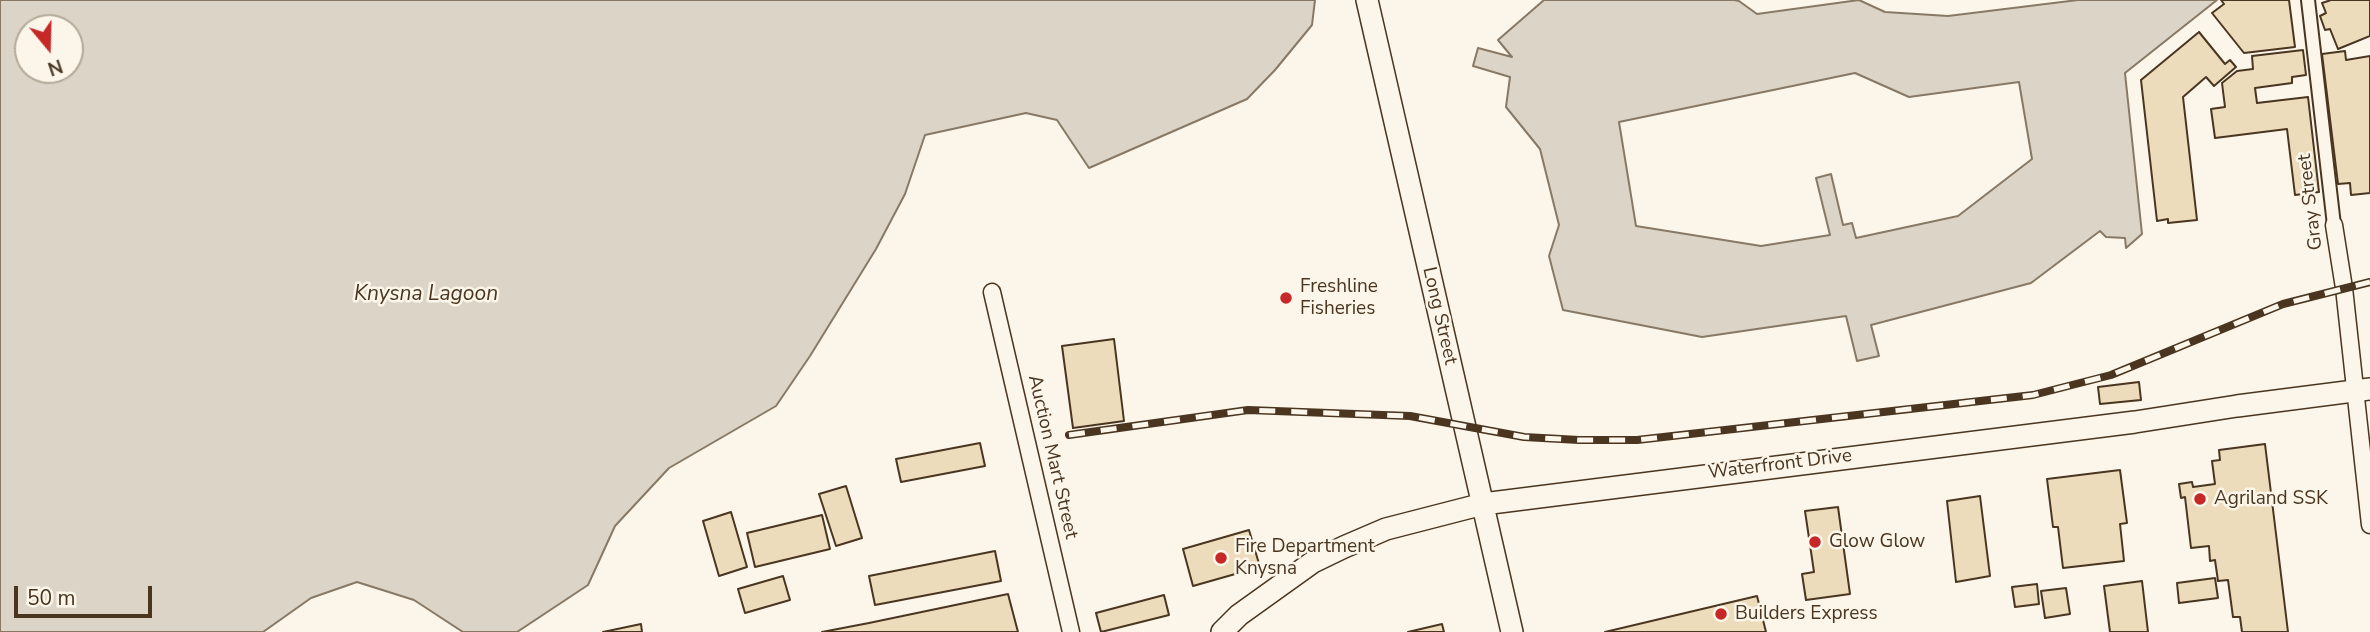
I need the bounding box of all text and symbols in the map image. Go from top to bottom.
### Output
north arrow [14,14,84,84]
text: N [44,52,66,82]
street label: Gray Street [2294,152,2328,252]
street label: Long Street [1417,265,1461,367]
place label: Freshline Fisheries [1300,276,1378,320]
water label: Knysna Lagoon [354,282,498,308]
marker: Freshline Fisheries [1278,290,1294,306]
street label: Auction Mart Street [1022,373,1082,541]
street label: Waterfront Drive [1707,445,1853,485]
place label: Agriland SSK [2214,488,2328,510]
marker: Agriland SSK [2192,491,2208,507]
place label: Glow Glow [1829,531,1925,553]
marker: Glow Glow [1807,534,1823,550]
place label: Fire Department Knysna [1235,536,1375,580]
marker: Fire Department Knysna [1213,550,1229,566]
scale bar [18,572,156,616]
text: 50 m [27,584,76,612]
place label: Builders Express [1735,603,1878,625]
marker: Builders Express [1713,606,1729,622]

